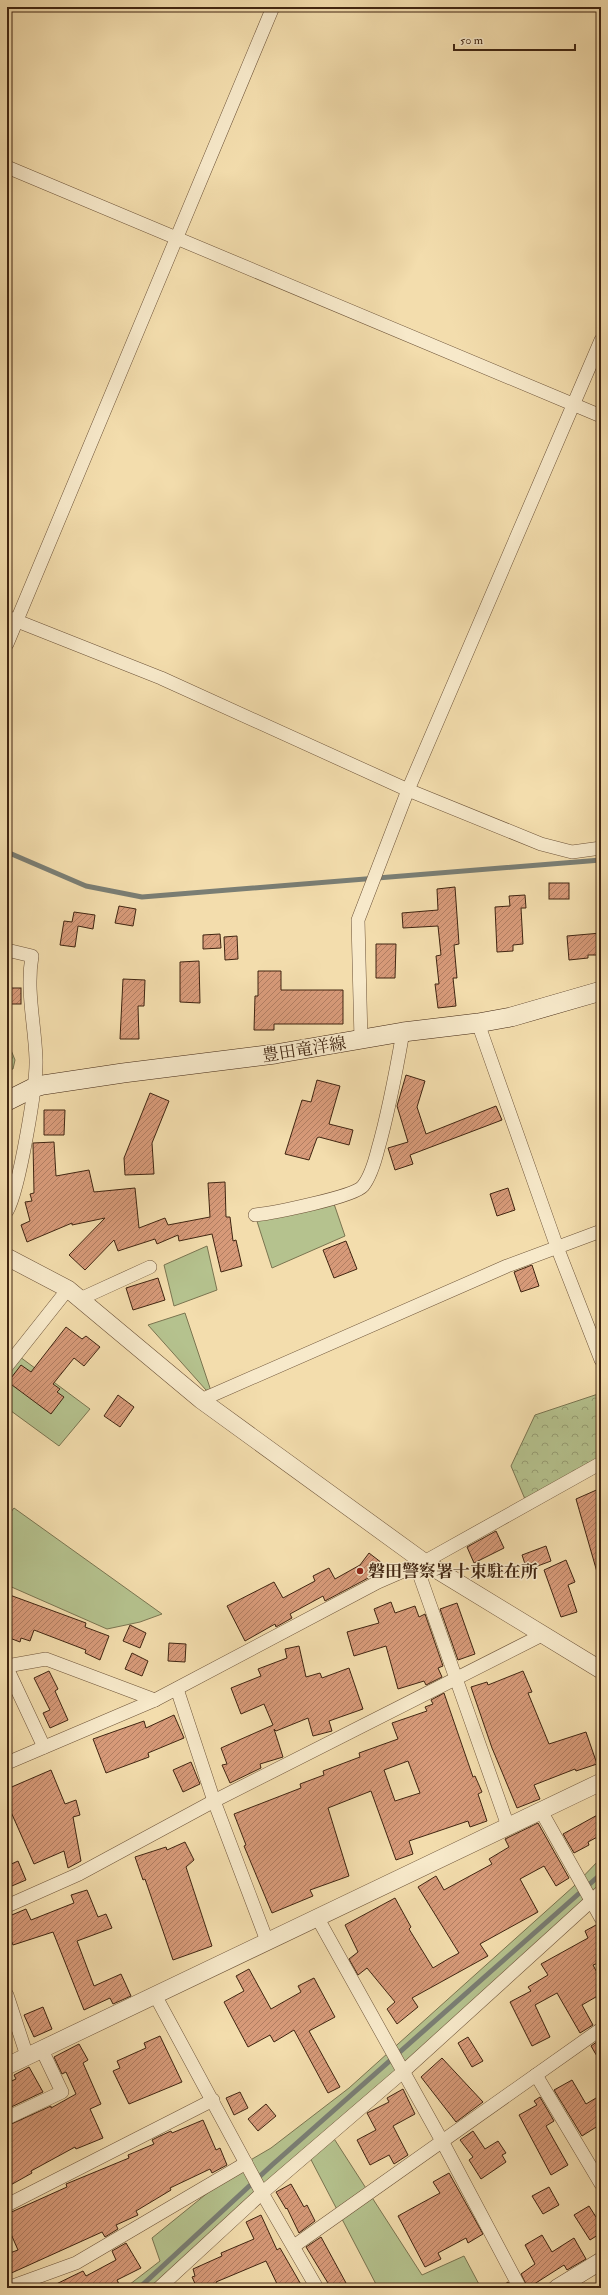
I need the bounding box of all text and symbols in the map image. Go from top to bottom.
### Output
scale bar [454,26,575,52]
text: 50 m [460,33,484,48]
street label: 豊田竜洋線 [260,1032,348,1067]
place label: 磐田警察署十束駐在所 [368,1561,538,1582]
marker: 磐田警察署十束駐在所 [355,1566,365,1576]

